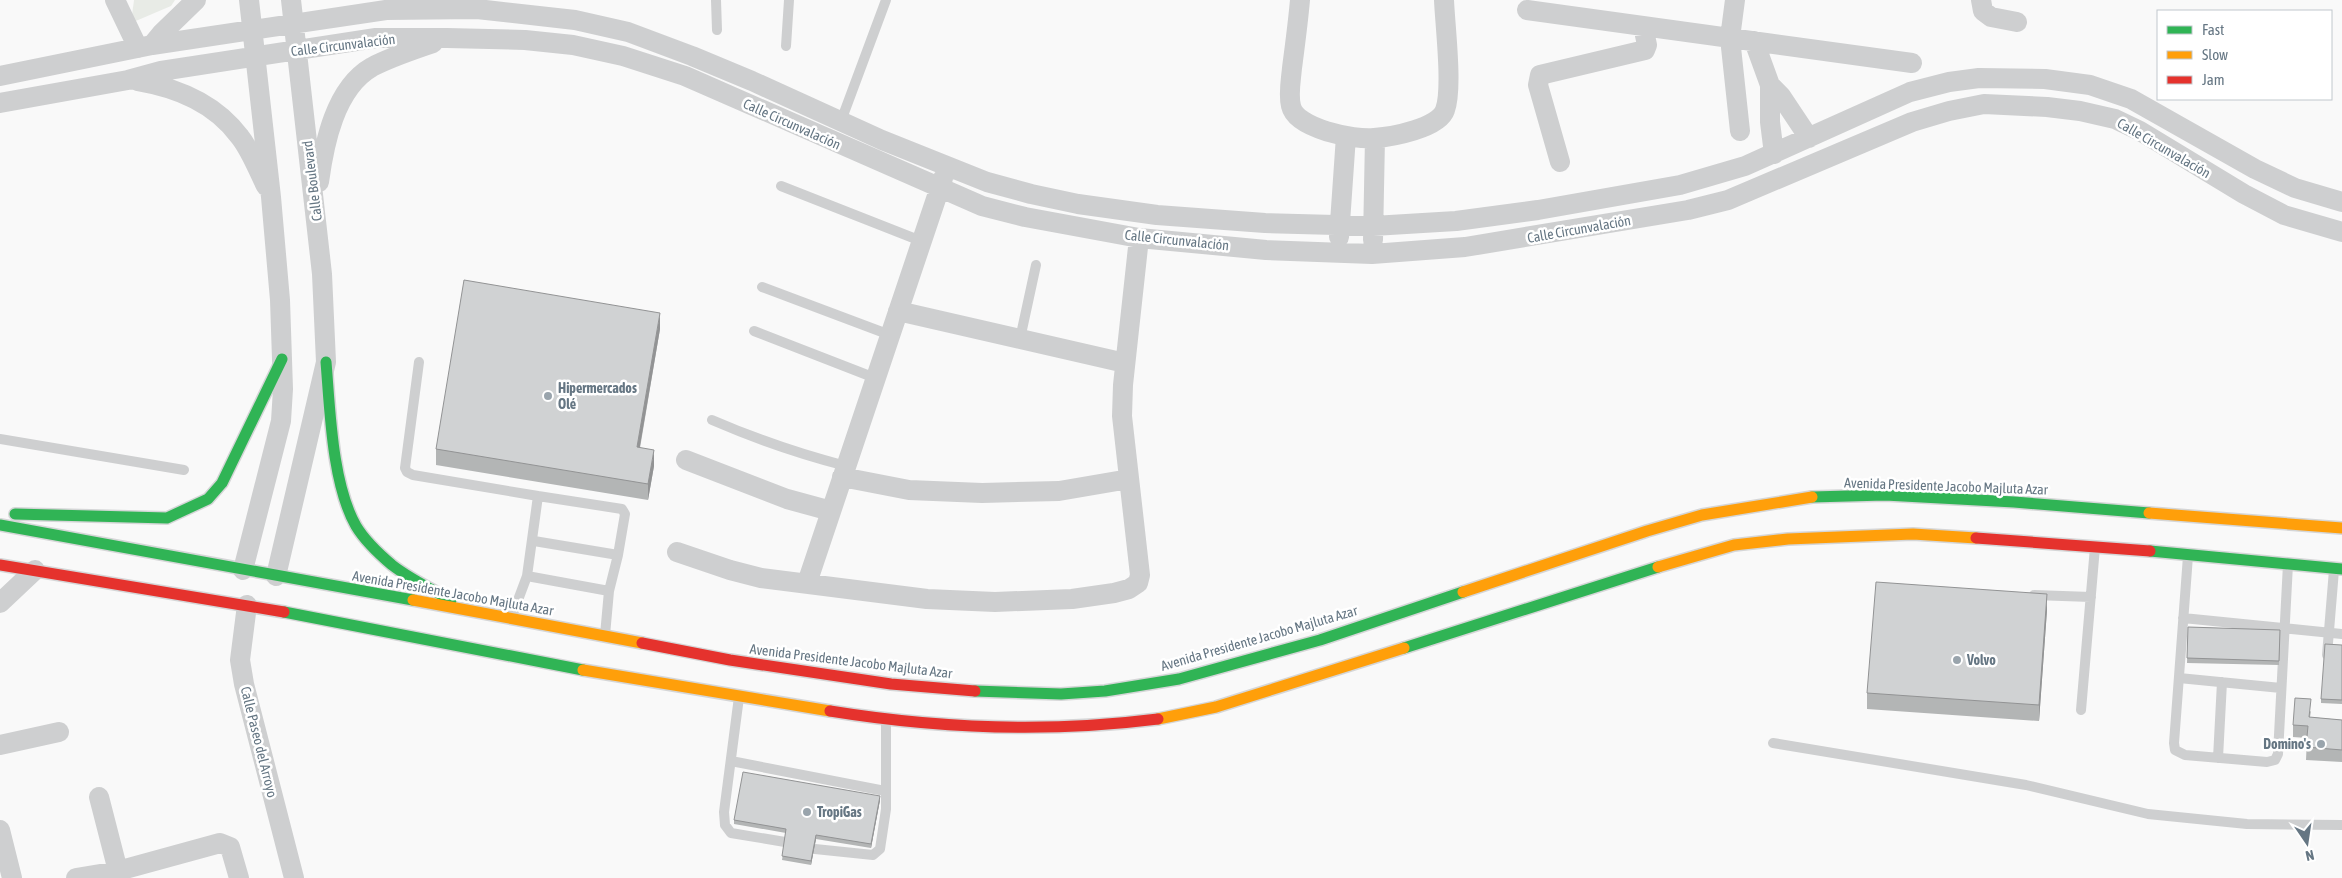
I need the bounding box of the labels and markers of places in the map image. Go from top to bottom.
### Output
place label: Hipermercados Olé [558,380,637,412]
marker: Hipermercados Olé [542,390,554,402]
place label: Volvo [1966,652,1996,668]
marker: Volvo [1951,654,1963,666]
place label: Domino's [2263,736,2311,752]
marker: Domino's [2315,738,2327,750]
place label: TropiGas [817,804,862,820]
marker: TropiGas [801,806,813,818]

